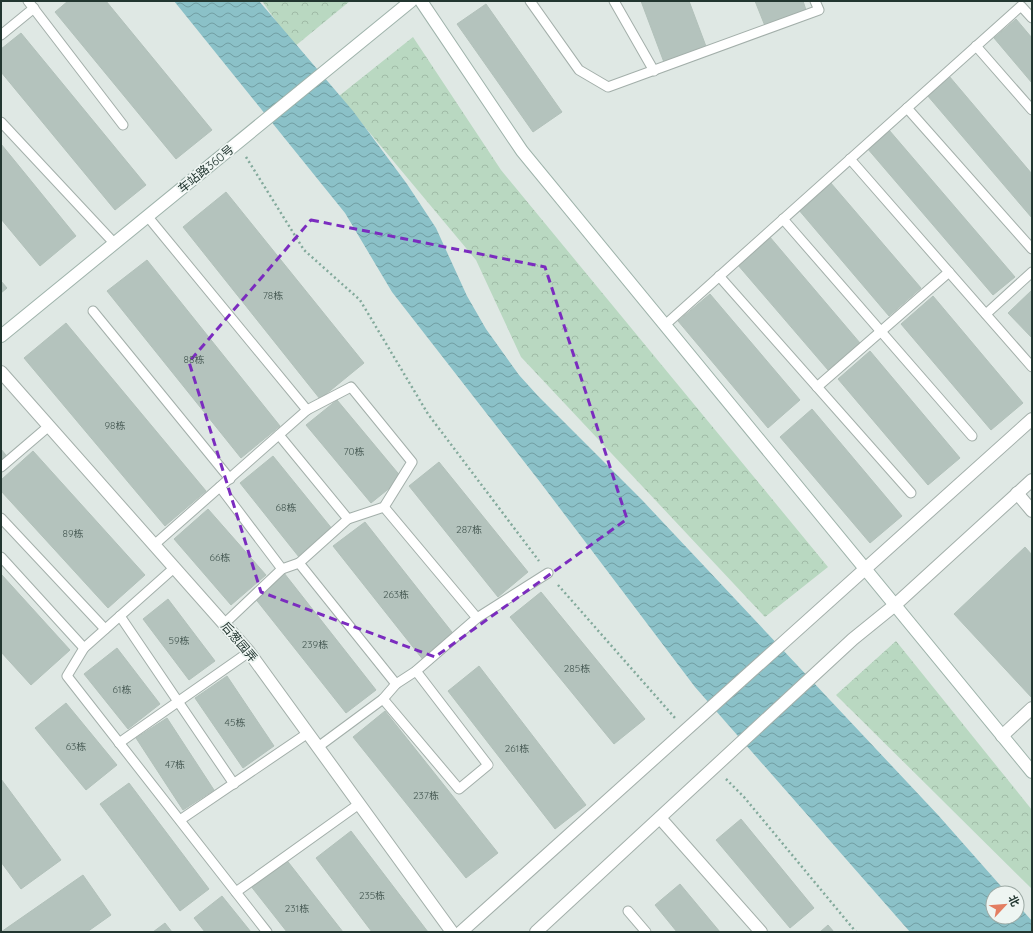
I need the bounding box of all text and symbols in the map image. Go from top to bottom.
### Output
street label: 车站路360号 [175,141,237,196]
house number: 78栋 [263,289,283,302]
house number: 88栋 [184,353,204,366]
house number: 98栋 [105,419,125,432]
house number: 70栋 [343,445,365,458]
house number: 68栋 [276,501,296,514]
house number: 287栋 [456,523,482,536]
house number: 89栋 [63,527,83,540]
house number: 66栋 [210,551,230,564]
house number: 263栋 [383,588,409,601]
street label: 后葱园弄 [218,618,261,665]
house number: 59栋 [168,634,190,647]
house number: 239栋 [302,638,328,651]
house number: 285栋 [564,662,590,675]
house number: 61栋 [112,683,132,696]
house number: 45栋 [225,716,245,729]
house number: 63栋 [66,740,86,753]
house number: 261栋 [505,742,529,755]
house number: 47栋 [165,758,185,771]
house number: 237栋 [413,789,439,802]
north arrow [985,885,1025,925]
house number: 235栋 [359,889,385,902]
text: 北 [1005,893,1023,909]
house number: 231栋 [285,902,309,915]

